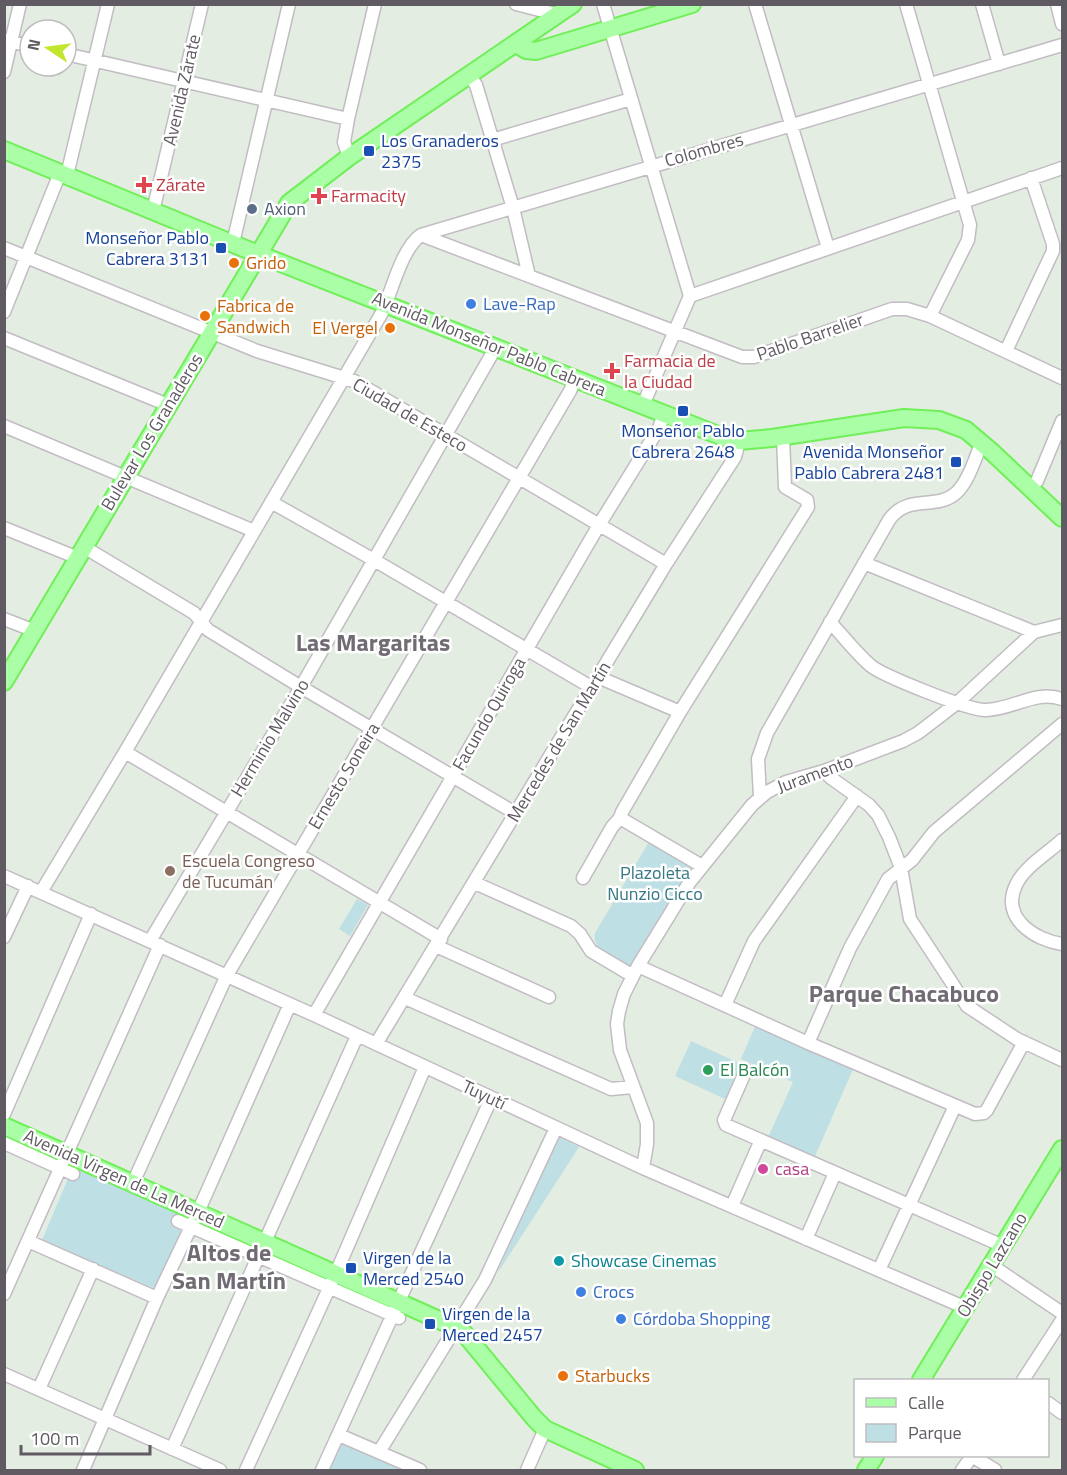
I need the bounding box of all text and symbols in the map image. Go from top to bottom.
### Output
north arrow [18,18,78,78]
street label: Avenida Zárate [156,32,207,148]
text: N [20,37,46,53]
street label: Colombres [661,125,746,174]
place label: Los Granaderos 2375 [381,127,499,175]
marker: Los Granaderos 2375 [362,144,376,158]
place label: Zárate [156,171,205,198]
marker: Zárate [137,178,151,192]
place label: Farmacity [331,182,406,209]
marker: Farmacity [312,189,326,203]
place label: Axion [264,195,306,222]
marker: Axion [245,202,259,216]
place label: Monseñor Pablo Cabrera 3131 [85,224,209,272]
marker: Monseñor Pablo Cabrera 3131 [214,241,228,255]
place label: Grido [246,249,286,276]
marker: Grido [227,256,241,270]
street label: Avenida Monseñor Pablo Cabrera [368,284,610,403]
place label: Lave-Rap [483,290,556,317]
place label: Fabrica de Sandwich [217,292,294,340]
marker: Lave-Rap [464,297,478,311]
street label: Pablo Barrelier [753,306,867,367]
marker: Fabrica de Sandwich [198,309,212,323]
place label: El Vergel [312,314,378,341]
marker: El Vergel [383,321,397,335]
place label: Farmacia de la Ciudad [624,347,716,395]
street label: Bulevar Los Granaderos [94,348,209,516]
marker: Farmacia de la Ciudad [605,364,619,378]
street label: Ciudad de Esteco [348,371,473,458]
marker: Monseñor Pablo Cabrera 2648 [676,404,690,418]
place label: Monseñor Pablo Cabrera 2648 [621,417,745,465]
place label: Avenida Monseñor Pablo Cabrera 2481 [794,438,944,486]
marker: Avenida Monseñor Pablo Cabrera 2481 [949,455,963,469]
district label: Las Margaritas [296,624,450,660]
street label: Facundo Quiroga [445,652,532,776]
street label: Mercedes de San Martín [500,656,617,827]
street label: Herminio Malvino [224,674,316,802]
street label: Ernesto Soneira [301,717,386,834]
street label: Juramento [773,747,857,800]
place label: Escuela Congreso de Tucumán [182,847,315,895]
park label: Plazoleta Nunzio Cicco [607,859,703,907]
marker: Escuela Congreso de Tucumán [163,864,177,878]
district label: Parque Chacabuco [809,975,999,1011]
place label: El Balcón [720,1056,789,1083]
marker: El Balcón [701,1063,715,1077]
street label: Tuyutí [458,1073,513,1117]
street label: Avenida Virgen de La Merced [19,1122,229,1235]
place label: casa [775,1155,809,1182]
marker: casa [756,1162,770,1176]
street label: Obispo Lazcano [950,1207,1034,1322]
district label: Altos de San Martín [172,1234,286,1298]
place label: Virgen de la Merced 2540 [363,1244,464,1292]
place label: Showcase Cinemas [571,1247,717,1274]
marker: Showcase Cinemas [552,1254,566,1268]
marker: Virgen de la Merced 2540 [344,1261,358,1275]
place label: Crocs [593,1278,635,1305]
marker: Crocs [574,1285,588,1299]
place label: Virgen de la Merced 2457 [442,1300,543,1348]
place label: Córdoba Shopping [633,1305,770,1332]
marker: Córdoba Shopping [614,1312,628,1326]
marker: Virgen de la Merced 2457 [423,1317,437,1331]
place label: Starbucks [575,1362,650,1389]
marker: Starbucks [556,1369,570,1383]
legend [854,1379,1049,1457]
text: Calle [908,1389,944,1416]
scale bar [21,1418,150,1456]
text: Parque [908,1419,962,1446]
text: 100 m [30,1425,79,1452]

